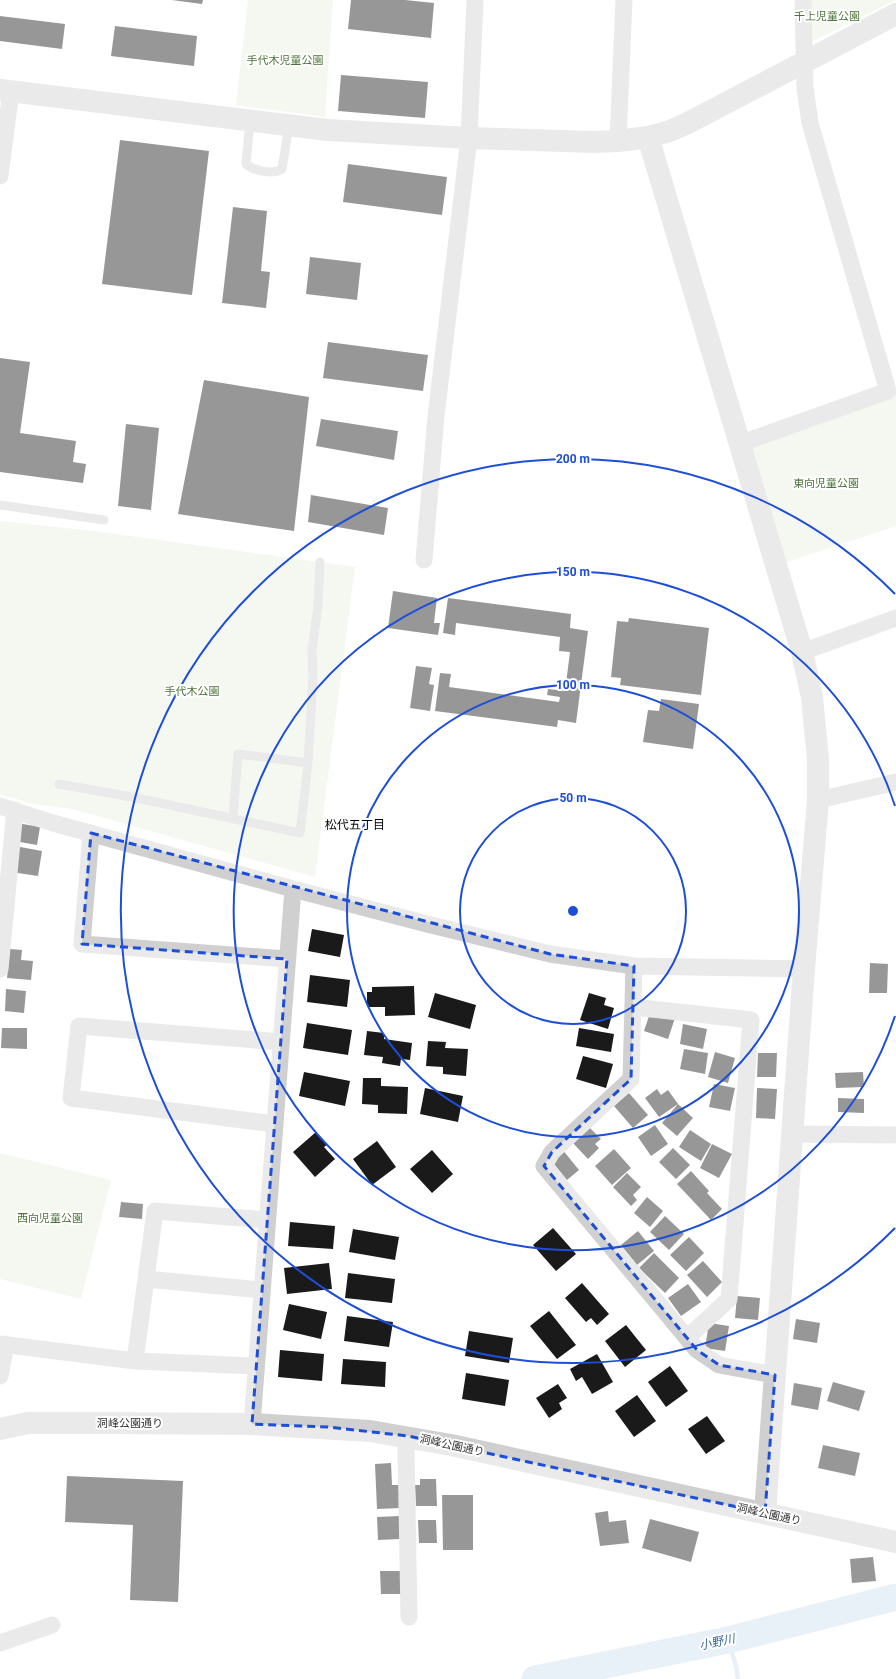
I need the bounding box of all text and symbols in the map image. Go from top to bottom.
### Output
park label: 千上児童公園 [794,10,860,23]
park label: 手代木児童公園 [247,54,324,67]
text: 200 m [556,452,590,466]
park label: 東向児童公園 [793,477,859,490]
text: 150 m [556,565,590,579]
text: 100 m [556,678,590,692]
park label: 手代木公園 [165,685,220,698]
text: 50 m [559,791,587,805]
district label: 松代五丁目 [325,818,385,832]
centre of rings [566,904,580,918]
park label: 西向児童公園 [17,1212,83,1225]
street label: 洞峰公園通り [97,1417,163,1430]
street label: 洞峰公園通り [418,1432,486,1459]
street label: 洞峰公園通り [735,1501,803,1528]
water label: 小野川 [698,1631,738,1653]

